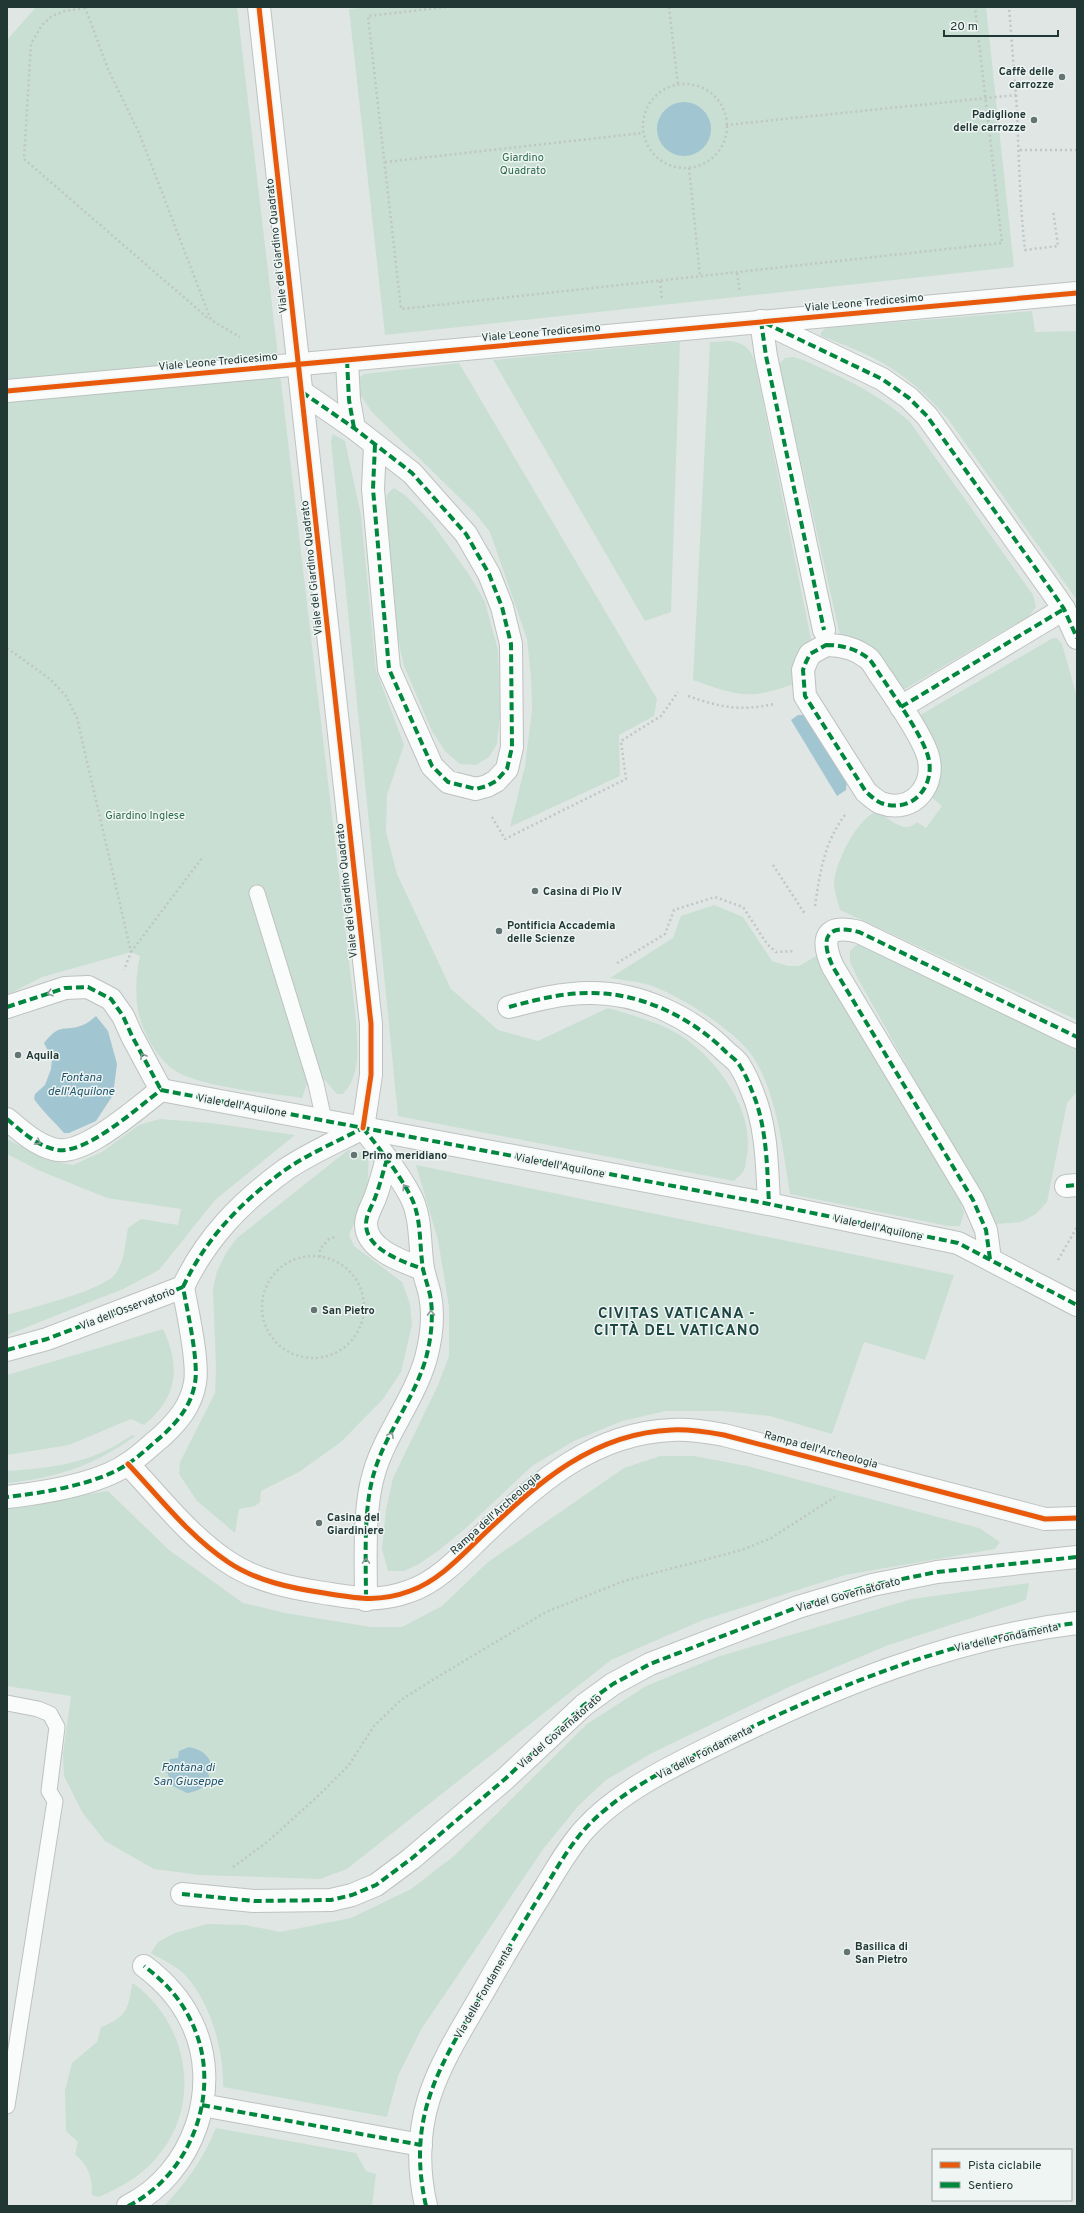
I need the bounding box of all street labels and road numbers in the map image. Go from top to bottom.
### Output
street label: Viale del Giardino Quadrato [263,178,291,314]
street label: Viale Leone Tredicesimo [804,291,924,315]
street label: Viale Leone Tredicesimo [481,321,601,345]
street label: Viale Leone Tredicesimo [158,350,278,374]
street label: Viale del Giardino Quadrato [298,500,326,636]
street label: Viale del Giardino Quadrato [333,823,361,959]
street label: Viale dell'Aquilone [196,1091,288,1121]
street label: Viale dell'Aquilone [514,1150,606,1182]
street label: Viale dell'Aquilone [832,1212,924,1244]
street label: Via dell'Osservatorio [78,1284,177,1334]
street label: Rampa dell'Archeologia [762,1428,879,1472]
street label: Rampa dell'Archeologia [447,1469,544,1558]
street label: Via del Governatorato [795,1574,902,1616]
street label: Via delle Fondamenta [953,1620,1060,1656]
street label: Via del Governatorato [515,1691,605,1772]
street label: Via delle Fondamenta [654,1723,755,1783]
street label: Via delle Fondamenta [451,1943,517,2042]

